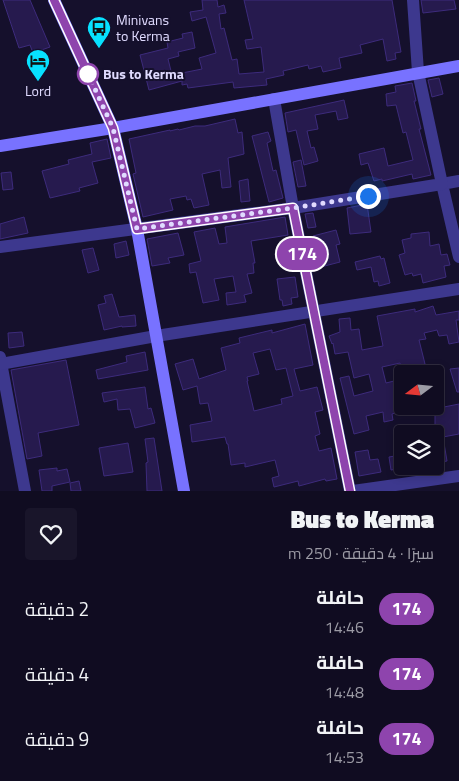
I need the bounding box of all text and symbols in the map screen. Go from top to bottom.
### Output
place label: Minivans to Kerma [116,9,170,46]
bus stop icon: Minivans to Kerma [86,15,112,49]
hotel icon: Lord [25,48,51,82]
marker: Bus to Kerma [77,63,99,85]
place label: Bus to Kerma [103,63,184,84]
place label: Lord [25,80,51,101]
your location [356,184,381,209]
line badge: 174 [273,238,331,270]
text: 174 [287,240,317,267]
north arrow [394,365,444,415]
map controls [394,365,444,475]
button: layers [394,425,444,475]
text: Bus to Kerma [291,501,434,537]
button: heart [25,508,77,560]
text: سيرًا · 4 دقيقة · 250 m [288,541,434,565]
text: حافلة [316,582,364,611]
text: 2 دقيقة [25,594,89,623]
text: 174 [391,595,422,622]
text: 14:46 [325,615,364,639]
text: حافلة [316,647,364,676]
text: 4 دقيقة [25,659,89,688]
text: 174 [391,660,422,687]
text: 14:48 [325,680,364,704]
text: حافلة [316,712,364,741]
text: 9 دقيقة [25,724,89,753]
text: 174 [391,725,422,752]
text: 14:53 [325,745,364,769]

